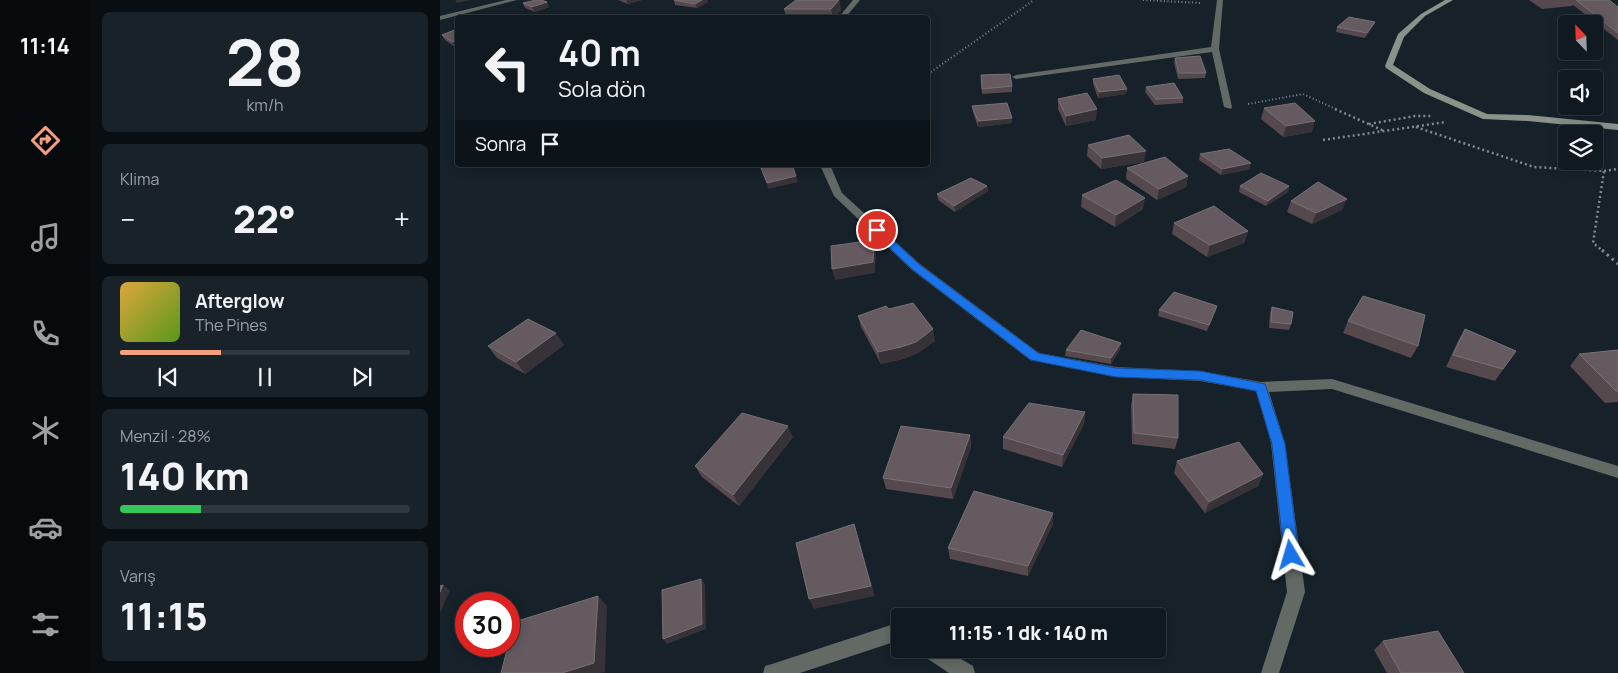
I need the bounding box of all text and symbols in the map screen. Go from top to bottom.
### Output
north arrow [1558,15,1602,60]
map controls [1558,15,1603,170]
text: 28 [226,17,304,106]
text: 40 m [558,29,641,77]
text: 11:14 [20,31,70,61]
icon: left [475,35,540,100]
button: sound [1558,70,1603,115]
text: Sola dön [558,74,645,104]
text: km/h [246,94,284,116]
icon: directions [28,123,63,158]
button: layers [1558,125,1603,170]
icon: arrive [536,130,564,158]
text: Sonra [475,131,526,157]
text: Klima [120,168,159,190]
text: 22° [233,192,296,244]
text: − [120,200,135,238]
text: + [394,200,410,238]
pin [856,209,898,251]
icon: arrive [863,216,891,244]
icon: music [28,220,63,255]
text: Afterglow [195,288,284,314]
text: The Pines [195,314,267,336]
icon: phone [28,316,63,351]
icon: previous [154,363,182,391]
icon: pause [251,363,279,391]
icon: next [348,363,376,391]
icon: climate [28,413,63,448]
text: Menzil · 28% [120,425,211,447]
text: 140 km [120,449,250,501]
icon: car [28,510,63,545]
position arrow [1264,528,1316,580]
text: Varış [120,565,156,587]
text: 11:15 [120,589,208,641]
speed limit sign: 30 [455,592,520,657]
icon: filters [28,607,63,642]
text: 11:15 · 1 dk · 140 m [949,620,1108,646]

